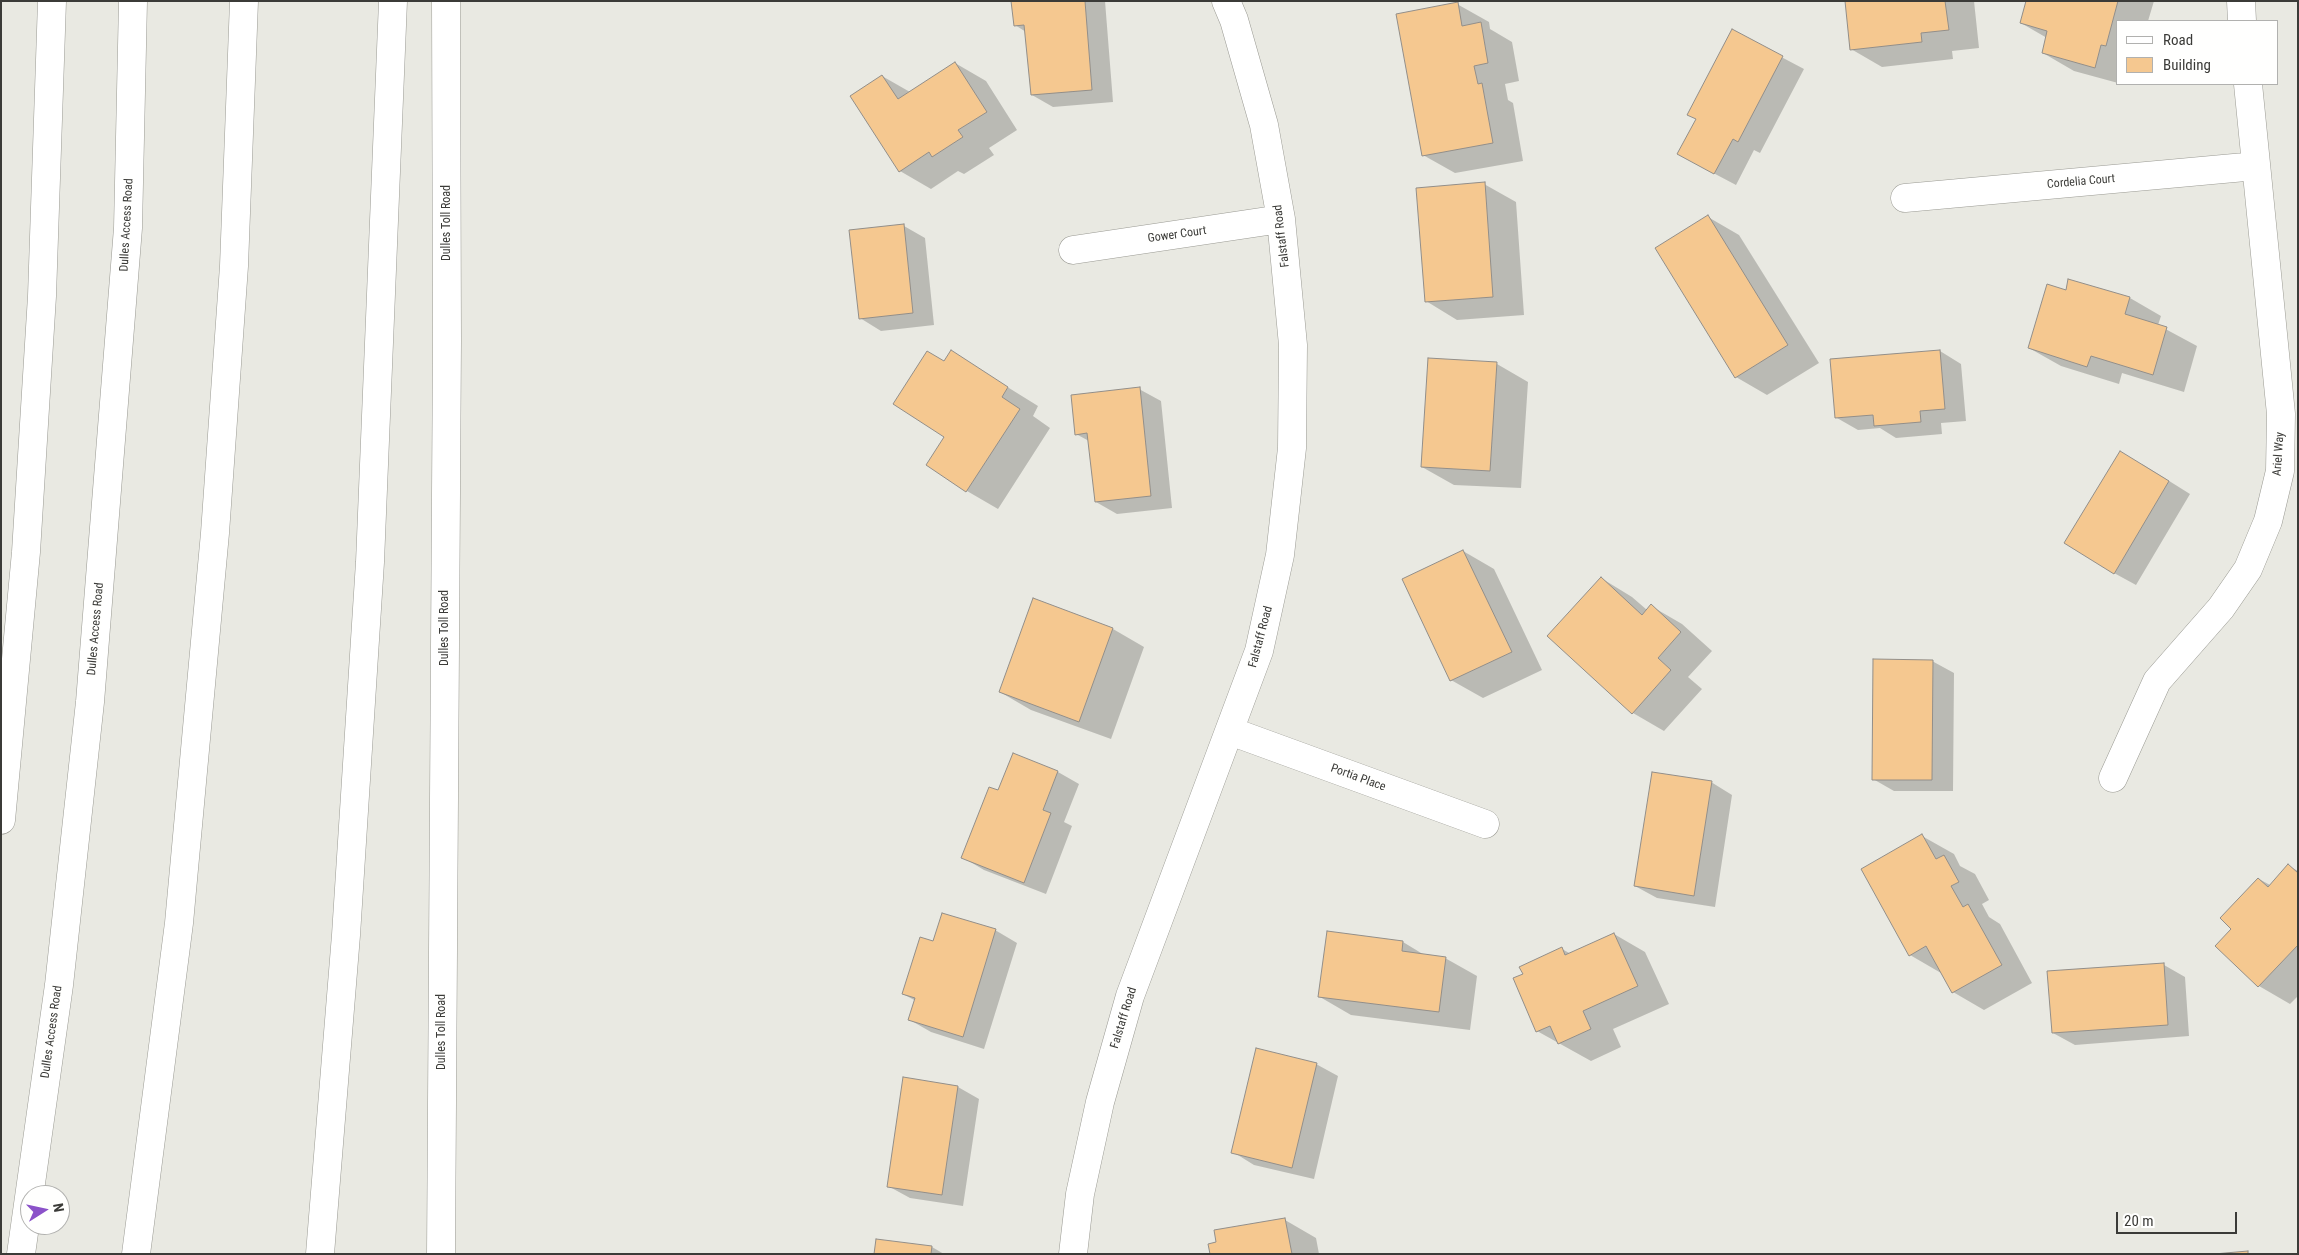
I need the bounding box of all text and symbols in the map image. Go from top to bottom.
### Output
legend [2116,20,2279,85]
text: Road [2163,31,2193,49]
text: Building [2163,56,2211,74]
street label: Cordelia Court [2046,172,2116,192]
street label: Dulles Access Road [117,178,137,272]
street label: Dulles Toll Road [440,185,454,261]
street label: Falstaff Road [1271,204,1293,268]
street label: Gower Court [1147,224,1207,246]
street label: Ariel Way [2270,432,2288,476]
street label: Dulles Access Road [85,582,107,676]
street label: Dulles Toll Road [438,590,452,666]
street label: Falstaff Road [1246,605,1276,669]
street label: Portia Place [1328,761,1388,795]
street label: Dulles Access Road [38,985,66,1079]
street label: Falstaff Road [1108,986,1140,1050]
street label: Dulles Toll Road [435,994,449,1070]
north arrow [20,1185,70,1235]
text: N [50,1202,67,1213]
scale bar [2119,1202,2240,1234]
text: 20 m [2124,1212,2154,1230]

